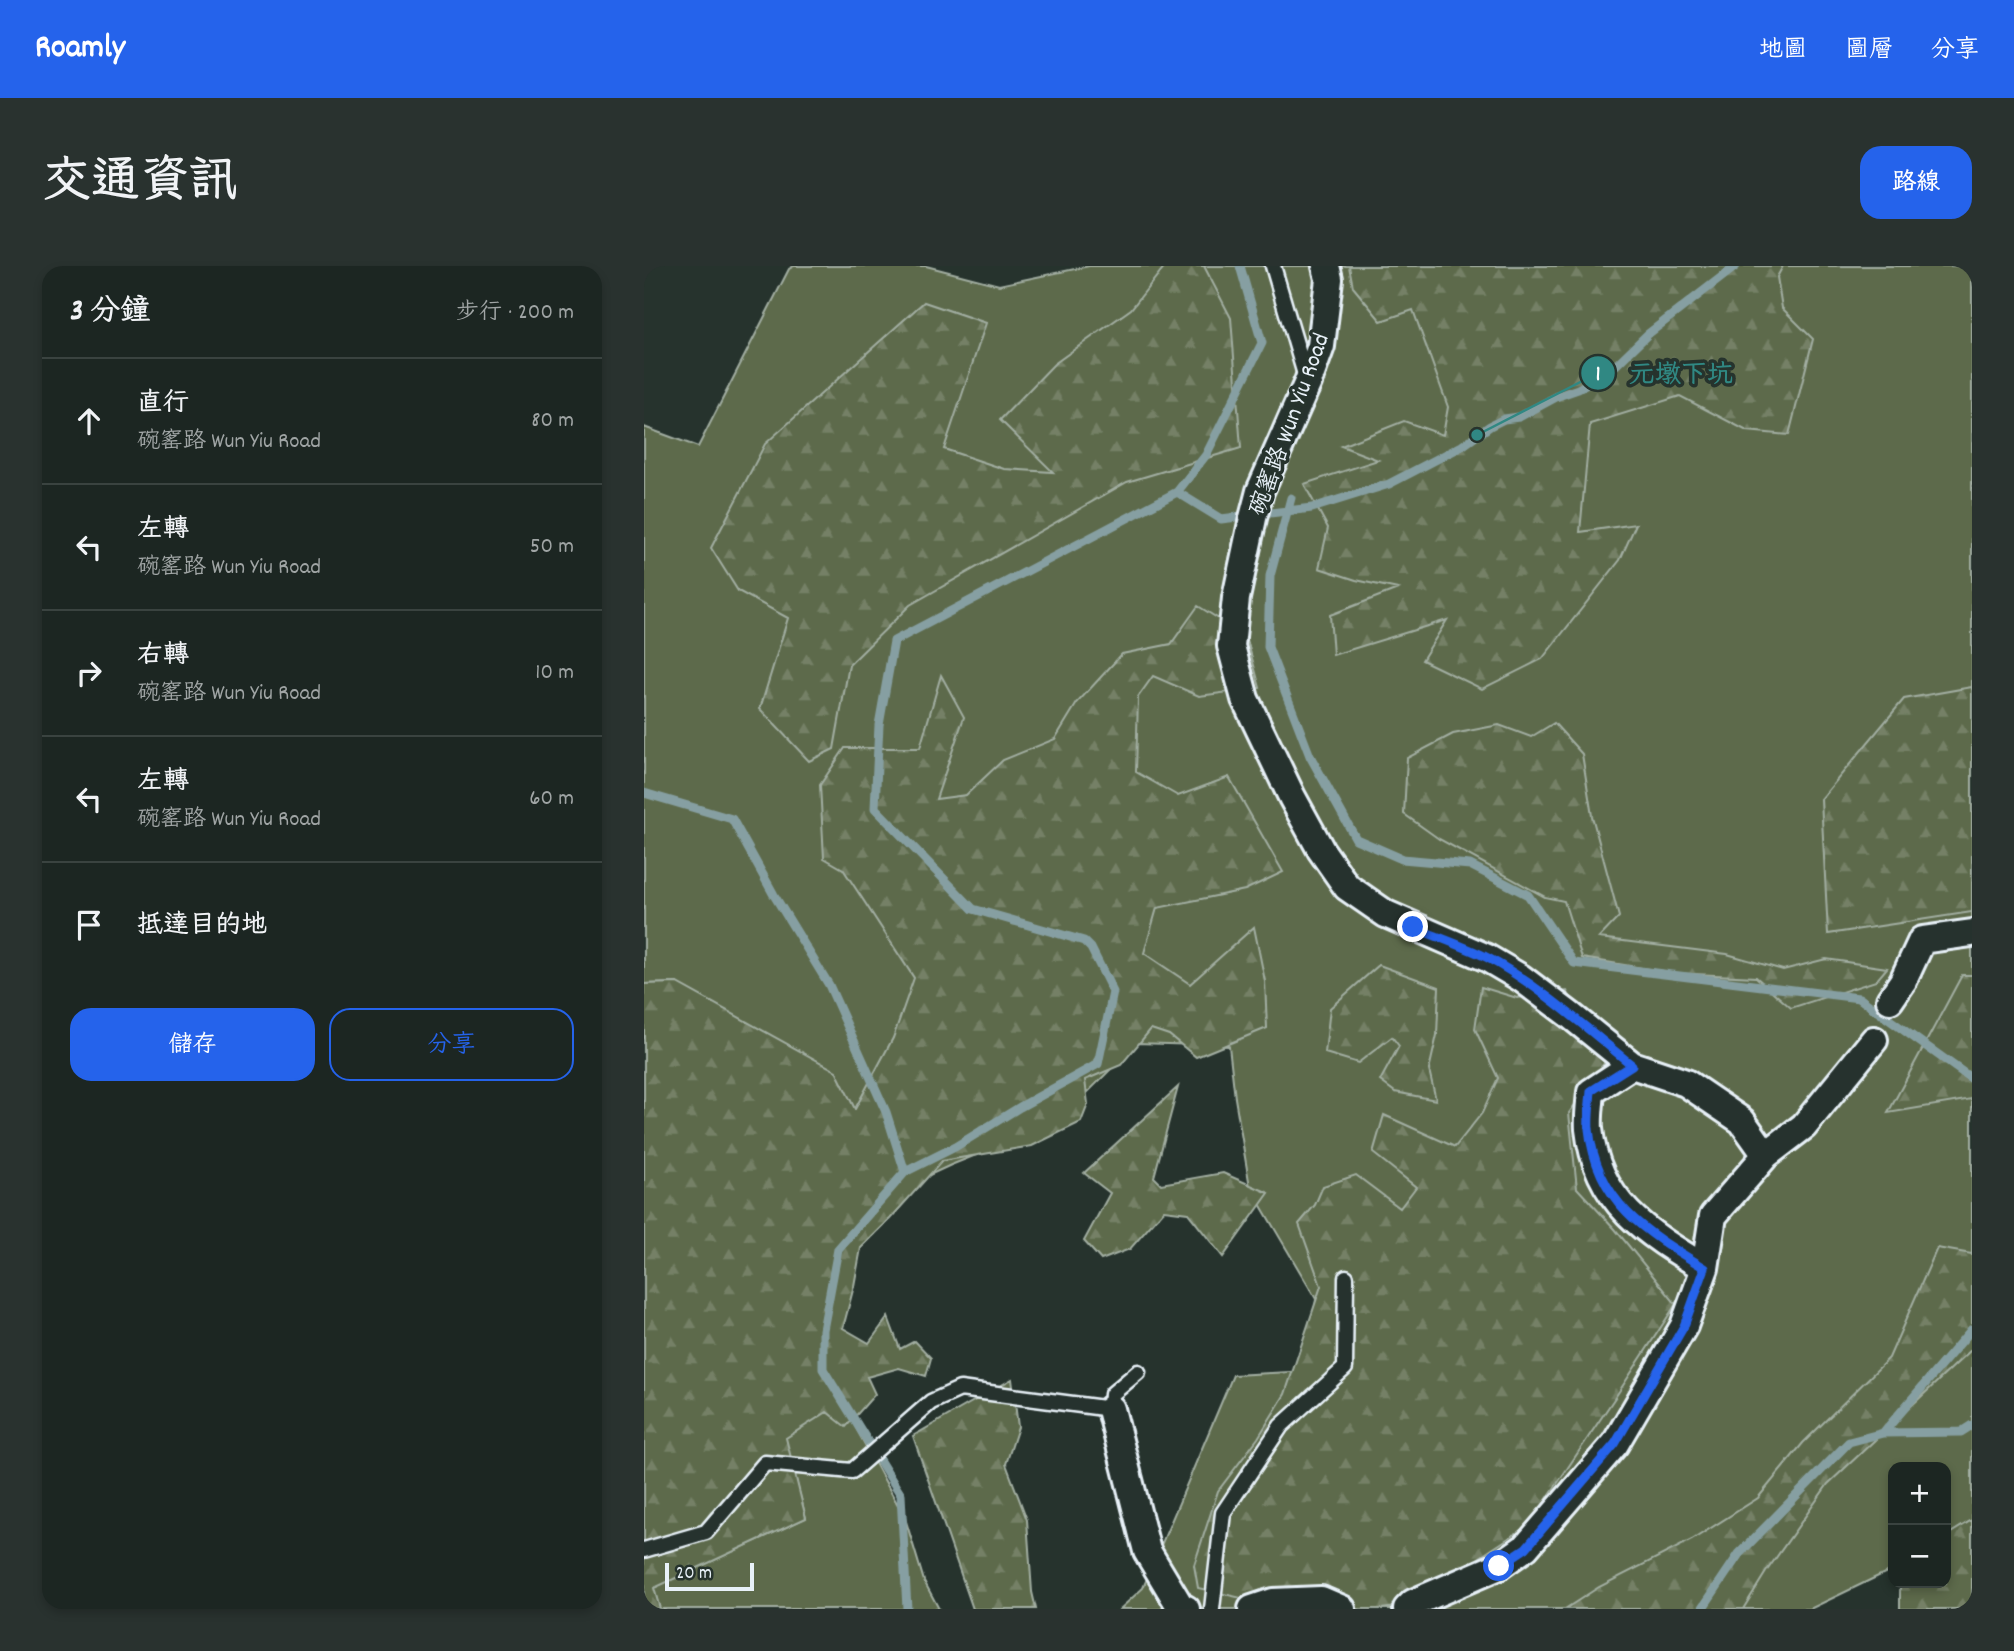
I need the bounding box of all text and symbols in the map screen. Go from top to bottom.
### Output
text: Roamly [35,26,125,73]
text: 地圖 [1759,34,1807,68]
text: 圖層 [1845,34,1893,68]
text: 分享 [1931,34,1979,68]
button: 路線 [1860,146,1972,219]
text: 交通資訊 [42,150,238,220]
text: 3 分鐘 [70,292,150,335]
text: 步行 · 200 m [456,297,574,330]
street label: 碗窰路 Wun Yiu Road [1242,329,1340,521]
callout: 元墩下坑 [1580,350,1747,397]
text: 元墩下坑 [1629,358,1733,395]
text: 1 [1596,361,1600,391]
text: 直行 [137,386,189,423]
icon: ahead [70,402,108,440]
text: 80 m [531,405,574,438]
text: 碗窰路 Wun Yiu Road [137,426,321,459]
text: 左轉 [137,512,189,549]
icon: left [70,528,108,566]
text: 50 m [530,531,574,564]
text: 碗窰路 Wun Yiu Road [137,552,321,585]
text: 右轉 [137,638,189,675]
icon: right [70,654,108,692]
text: 10 m [535,657,574,690]
text: 碗窰路 Wun Yiu Road [137,678,321,711]
text: 左轉 [137,764,189,801]
icon: left [70,780,108,818]
text: 60 m [529,783,574,816]
text: 碗窰路 Wun Yiu Road [137,804,321,837]
icon: arrive [70,906,108,944]
text: 抵達目的地 [137,908,267,945]
route end [1397,911,1428,942]
button: 儲存 [70,1008,315,1081]
button: 分享 [329,1008,574,1081]
map controls [1888,1462,1951,1588]
button: + [1888,1462,1951,1525]
button: − [1888,1525,1951,1588]
route start [1483,1550,1514,1581]
scale bar [665,1560,754,1592]
text: 20 m [676,1561,712,1588]

